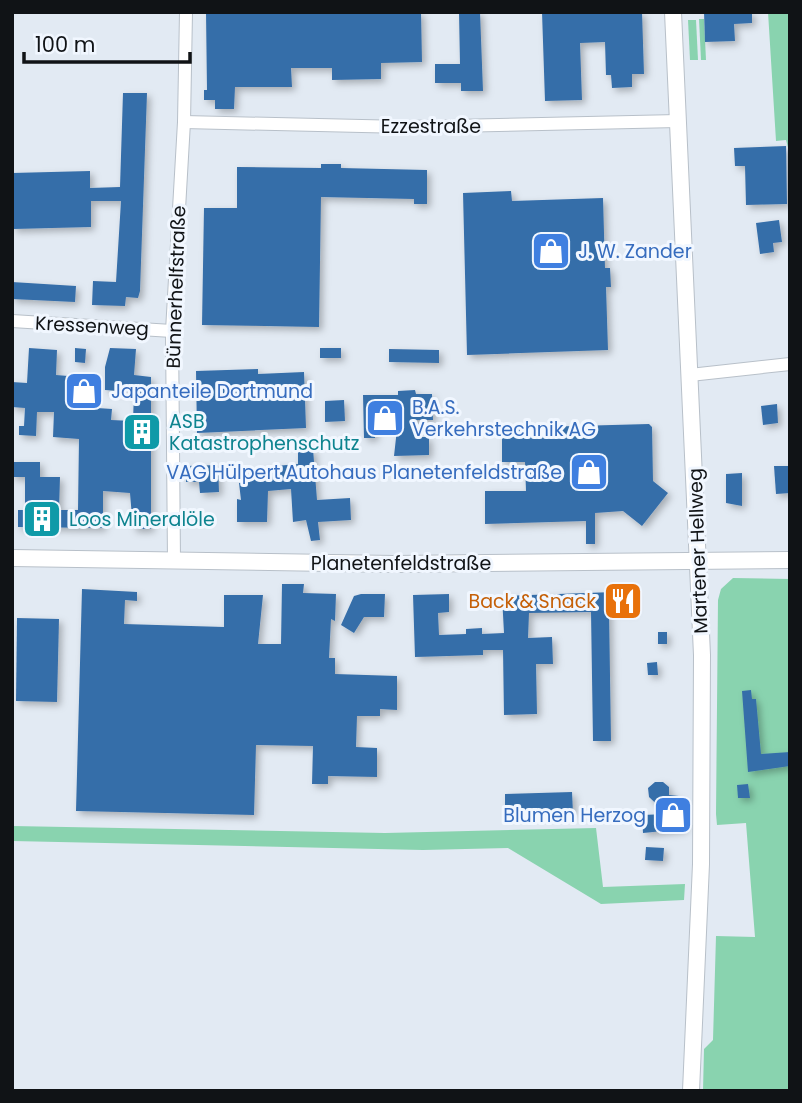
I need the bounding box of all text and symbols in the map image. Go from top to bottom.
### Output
scale bar [24,21,191,65]
text: 100 m [35,30,95,59]
street label: Ezzestraße [381,113,481,140]
street label: Bünnerhelfstraße [160,205,192,369]
shop icon: J. W. Zander [530,230,572,272]
place label: J. W. Zander [578,238,692,265]
street label: Kressenweg [34,310,150,342]
shop icon: Japanteile Dortmund [63,370,105,412]
place label: Japanteile Dortmund [111,378,313,405]
place label: B.A.S. Verkehrstechnik AG [412,394,596,443]
shop icon: B.A.S. Verkehrstechnik AG [364,397,406,439]
place label: ASB Katastrophenschutz [169,408,359,457]
building icon: ASB Katastrophenschutz [121,411,163,453]
shop icon: VAG Hülpert Autohaus Planetenfeldstraße [568,451,610,493]
place label: VAG Hülpert Autohaus Planetenfeldstraße [166,459,562,486]
street label: Martener Hellweg [682,468,714,634]
building icon: Loos Mineralöle [21,498,63,540]
place label: Loos Mineralöle [69,506,215,533]
street label: Planetenfeldstraße [311,550,491,577]
restaurant icon: Back & Snack [602,580,644,622]
place label: Back & Snack [469,588,596,615]
shop icon: Blumen Herzog [652,794,694,836]
place label: Blumen Herzog [503,802,646,829]

